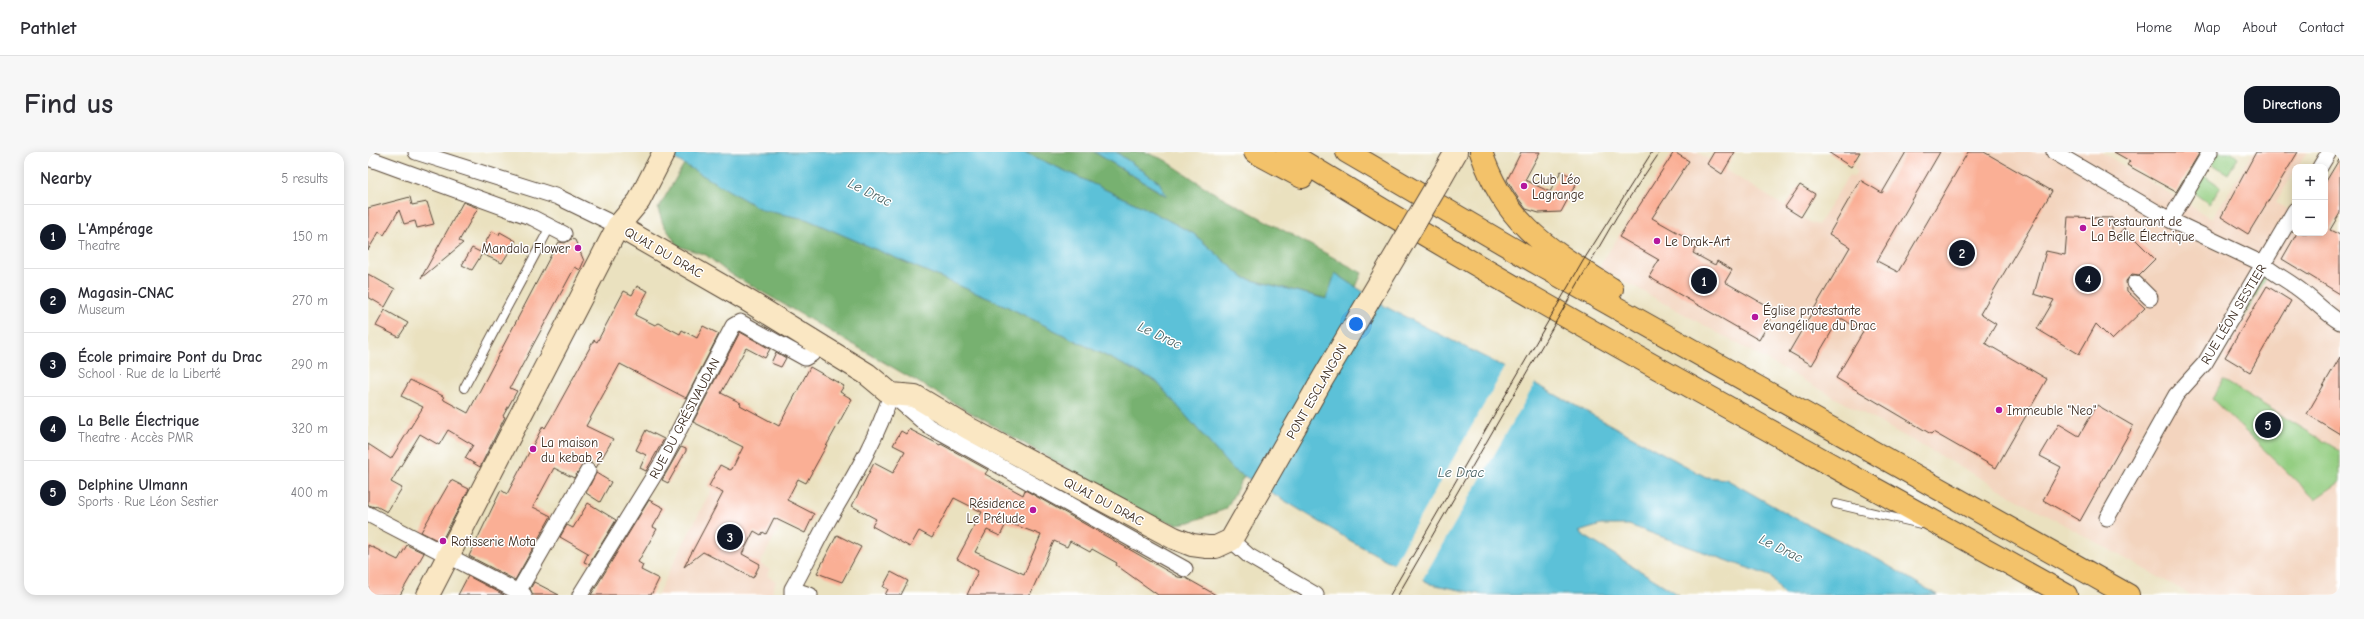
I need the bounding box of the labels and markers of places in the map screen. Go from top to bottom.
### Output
place label: Club Léo Lagrange [1532,172,1585,202]
marker: Club Léo Lagrange [1519,181,1529,191]
place label: Le restaurant de La Belle Électrique [2091,214,2195,244]
marker: Le restaurant de La Belle Électrique [2078,223,2088,233]
place label: Le Drak-Art [1665,234,1731,249]
marker: Le Drak-Art [1652,236,1662,246]
pin: 2 [1949,238,1975,268]
place label: Mandala Flower [481,241,571,256]
marker: Mandala Flower [573,243,583,253]
pin: 4 [2075,264,2101,294]
pin: 1 [1691,266,1717,296]
place label: Église protestante évangélique du Drac [1763,302,1876,333]
marker: Église protestante évangélique du Drac [1750,312,1760,322]
place label: Immeuble "Neo" [2007,403,2097,418]
marker: Immeuble "Neo" [1994,405,2004,415]
pin: 5 [2255,410,2281,440]
place label: La maison du kebab 2 [541,435,603,465]
marker: La maison du kebab 2 [528,444,538,454]
place label: Résidence Le Prélude [966,496,1025,526]
marker: Résidence Le Prélude [1028,505,1038,515]
pin: 3 [717,522,743,552]
place label: Rotisserie Mota [451,534,536,549]
marker: Rotisserie Mota [438,536,448,546]

